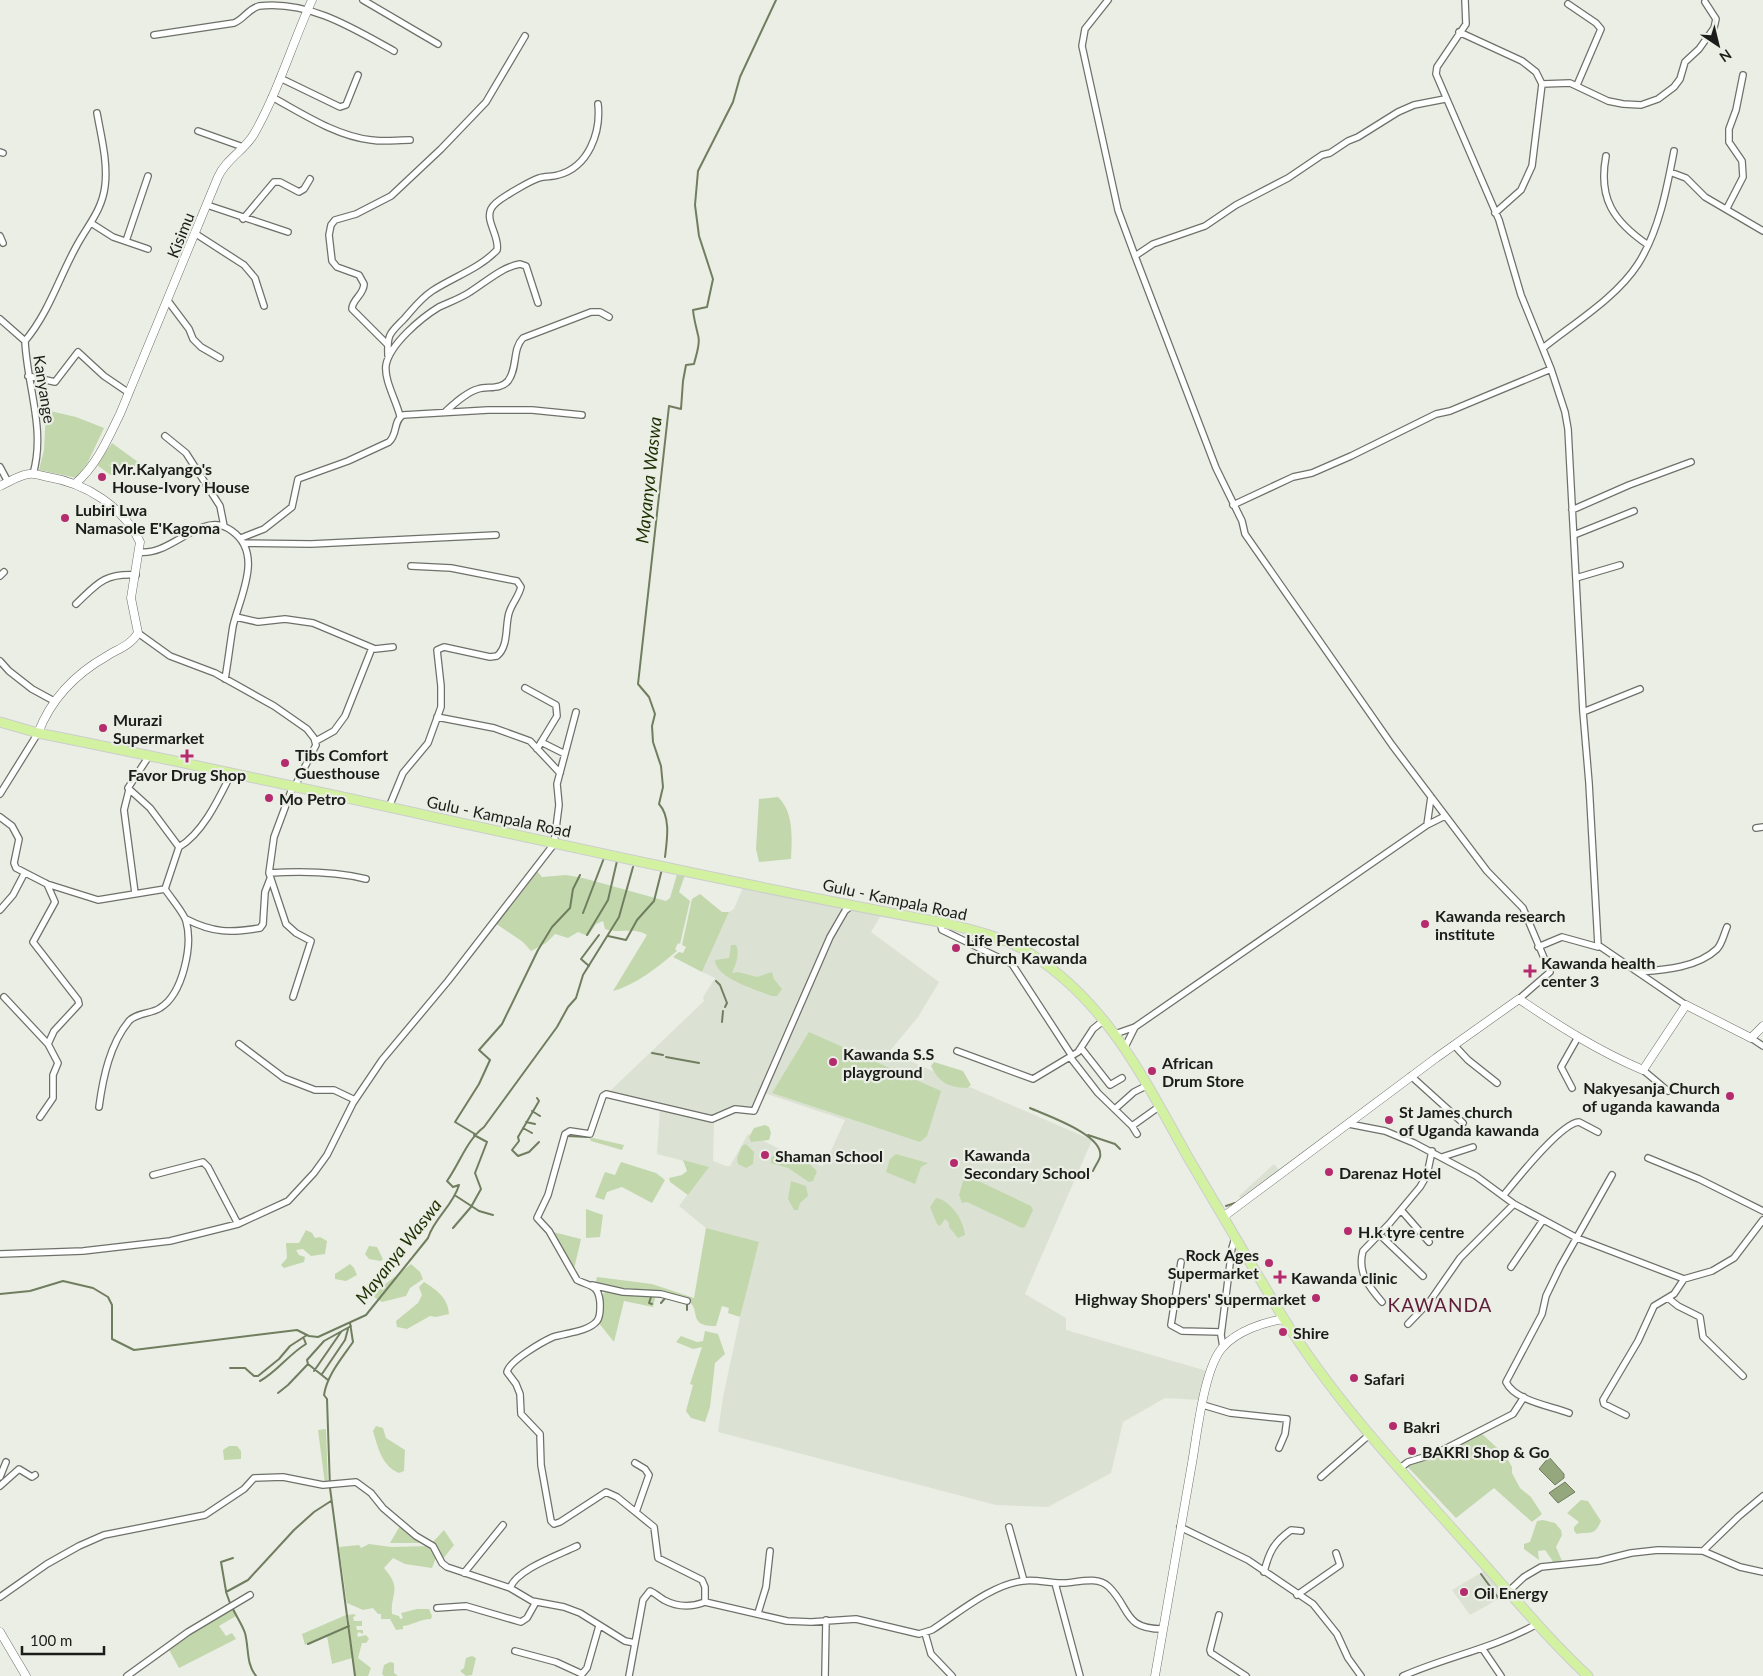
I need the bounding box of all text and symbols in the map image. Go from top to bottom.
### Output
north arrow [1693,20,1743,70]
text: N [1716,46,1735,66]
street label: Kisimu [162,210,198,260]
street label: Kanyange [30,354,60,424]
water label: Mayanya Waswa [630,415,666,545]
place label: Mr.Kalyango's House-Ivory House [112,459,250,496]
marker: Mr.Kalyango's House-Ivory House [96,471,108,483]
place label: Lubiri Lwa Namasole E'Kagoma [75,500,220,537]
marker: Lubiri Lwa Namasole E'Kagoma [59,512,71,524]
place label: Murazi Supermarket [113,710,204,747]
marker: Murazi Supermarket [97,722,109,734]
place label: Tibs Comfort Guesthouse [295,745,388,782]
marker: Favor Drug Shop [181,750,193,762]
marker: Tibs Comfort Guesthouse [279,757,291,769]
place label: Favor Drug Shop [128,765,246,784]
place label: Mo Petro [279,789,346,808]
street label: Gulu - Kampala Road [425,791,573,841]
marker: Mo Petro [263,792,275,804]
street label: Gulu - Kampala Road [821,874,969,924]
place label: Kawanda research institute [1435,906,1565,943]
marker: Kawanda research institute [1419,918,1431,930]
place label: Life Pentecostal Church Kawanda [966,930,1087,967]
marker: Life Pentecostal Church Kawanda [950,942,962,954]
place label: Kawanda health center 3 [1541,953,1656,990]
marker: Kawanda health center 3 [1523,964,1537,978]
place label: Kawanda S.S playground [843,1044,935,1081]
place label: African Drum Store [1161,1053,1245,1090]
marker: Kawanda S.S playground [827,1056,839,1068]
marker: African Drum Store [1146,1065,1158,1077]
place label: Nakyesanja Church of uganda kawanda [1582,1078,1720,1115]
marker: Nakyesanja Church of uganda kawanda [1724,1090,1736,1102]
place label: St James church of Uganda kawanda [1399,1102,1539,1139]
marker: St James church of Uganda kawanda [1383,1114,1395,1126]
place label: Kawanda Secondary School [964,1145,1090,1182]
place label: Shaman School [775,1146,883,1165]
marker: Shaman School [759,1149,771,1161]
marker: Kawanda Secondary School [948,1157,960,1169]
place label: Darenaz Hotel [1339,1163,1441,1182]
marker: Darenaz Hotel [1323,1166,1335,1178]
water label: Mayanya Waswa [350,1194,446,1308]
place label: H.k tyre centre [1358,1222,1465,1241]
marker: H.k tyre centre [1342,1225,1354,1237]
place label: Rock Ages Supermarket [1168,1245,1259,1282]
marker: Rock Ages Supermarket [1263,1257,1275,1269]
place label: Kawanda clinic [1291,1268,1398,1287]
marker: Kawanda clinic [1273,1270,1287,1284]
place label: Highway Shoppers' Supermarket [1075,1289,1306,1308]
marker: Highway Shoppers' Supermarket [1310,1292,1322,1304]
district label: KAWANDA [1388,1293,1492,1316]
place label: Shire [1293,1323,1329,1342]
marker: Shire [1277,1326,1289,1338]
place label: Safari [1364,1369,1405,1388]
marker: Safari [1348,1372,1360,1384]
place label: Bakri [1403,1417,1440,1436]
marker: Bakri [1387,1420,1399,1432]
place label: BAKRI Shop & Go [1422,1442,1549,1461]
marker: BAKRI Shop & Go [1406,1445,1418,1457]
place label: Oil Energy [1474,1583,1549,1602]
marker: Oil Energy [1458,1586,1470,1598]
scale bar [22,1624,105,1656]
text: 100 m [30,1631,72,1649]

